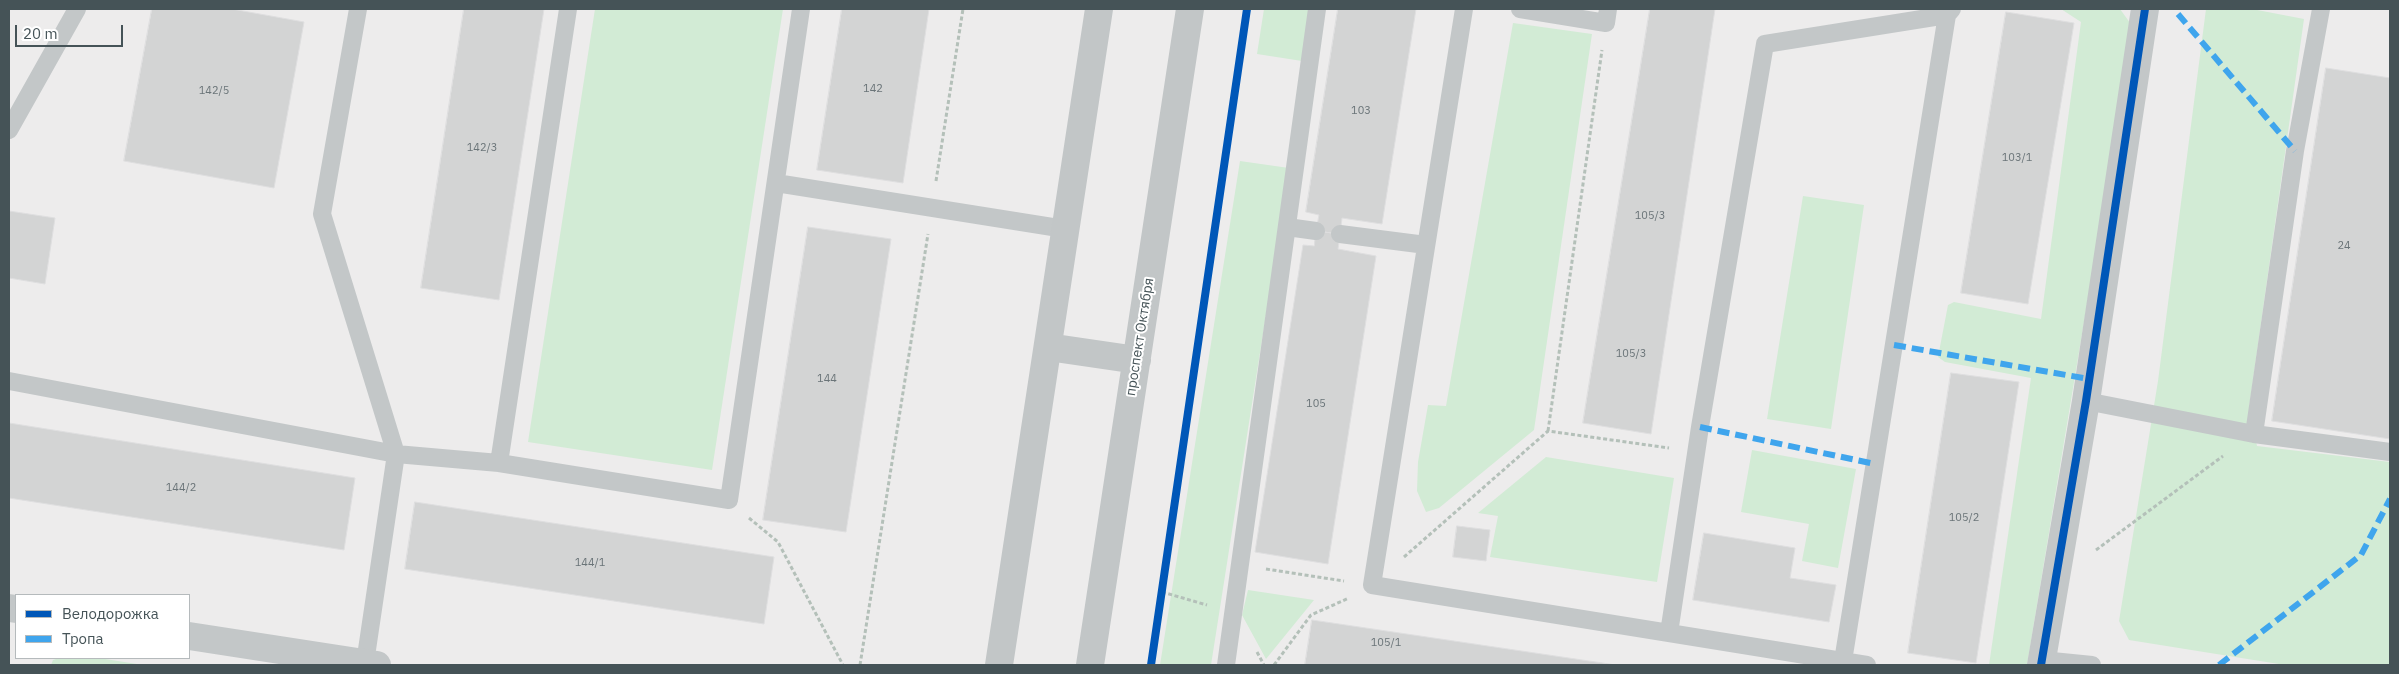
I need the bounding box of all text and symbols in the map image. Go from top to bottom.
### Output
scale bar [18,15,125,47]
text: 20 m [23,24,58,43]
house number: 142 [863,82,883,96]
house number: 142/5 [199,84,229,98]
house number: 103 [1351,104,1371,118]
house number: 142/3 [467,141,497,155]
house number: 103/1 [2002,151,2032,165]
house number: 105/3 [1635,209,1665,223]
house number: 24 [2337,239,2351,253]
street label: проспект Октября [1122,277,1158,397]
house number: 105/3 [1616,347,1646,361]
house number: 144 [817,372,837,386]
house number: 105 [1306,397,1326,411]
house number: 144/2 [166,481,196,495]
house number: 105/2 [1949,511,1979,525]
house number: 144/1 [575,556,605,570]
legend [15,594,190,659]
text: Велодорожка [62,604,159,623]
text: Тропа [62,629,104,648]
house number: 105/1 [1371,636,1401,650]

